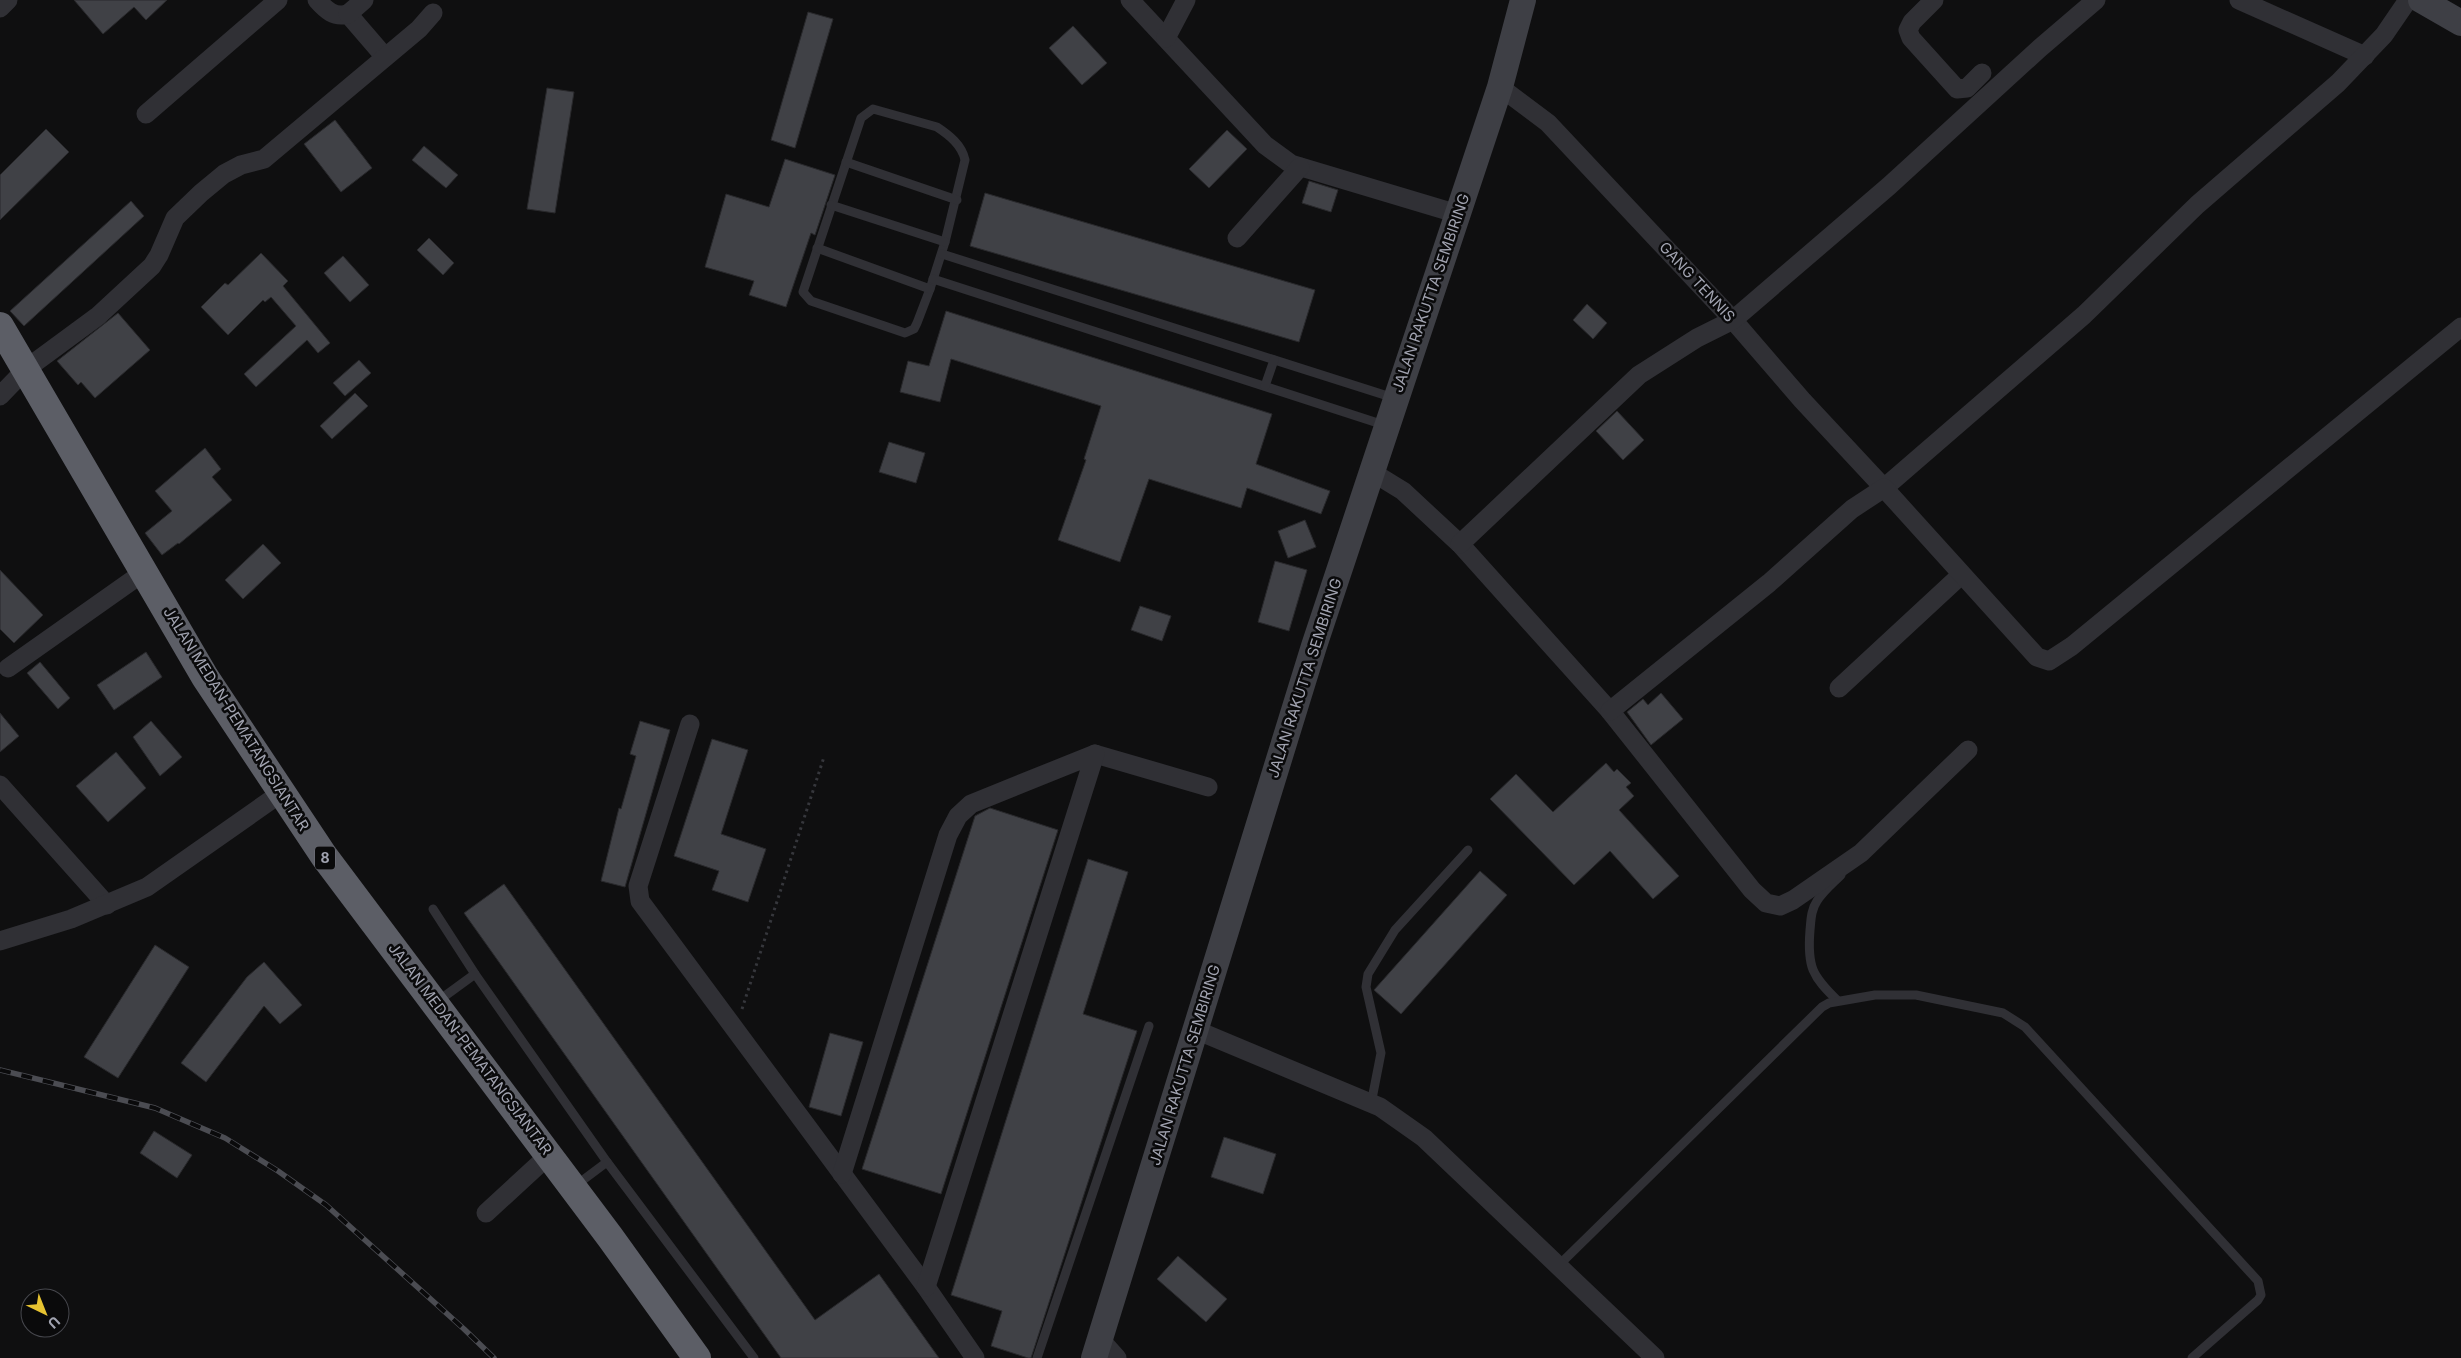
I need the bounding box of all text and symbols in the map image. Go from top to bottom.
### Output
street label: JALAN RAKUTTA SEMBIRING [1388,191,1474,395]
street label: GANG TENNIS [1655,238,1739,326]
street label: JALAN RAKUTTA SEMBIRING [1263,575,1346,780]
street label: JALAN MEDAN-PEMATANGSIANTAR [159,603,314,835]
road number: 8 [315,846,335,870]
street label: JALAN MEDAN-PEMATANGSIANTAR [384,939,557,1159]
street label: JALAN RAKUTTA SEMBIRING [1145,962,1224,1168]
north arrow [20,1288,70,1338]
text: U [45,1313,64,1333]

